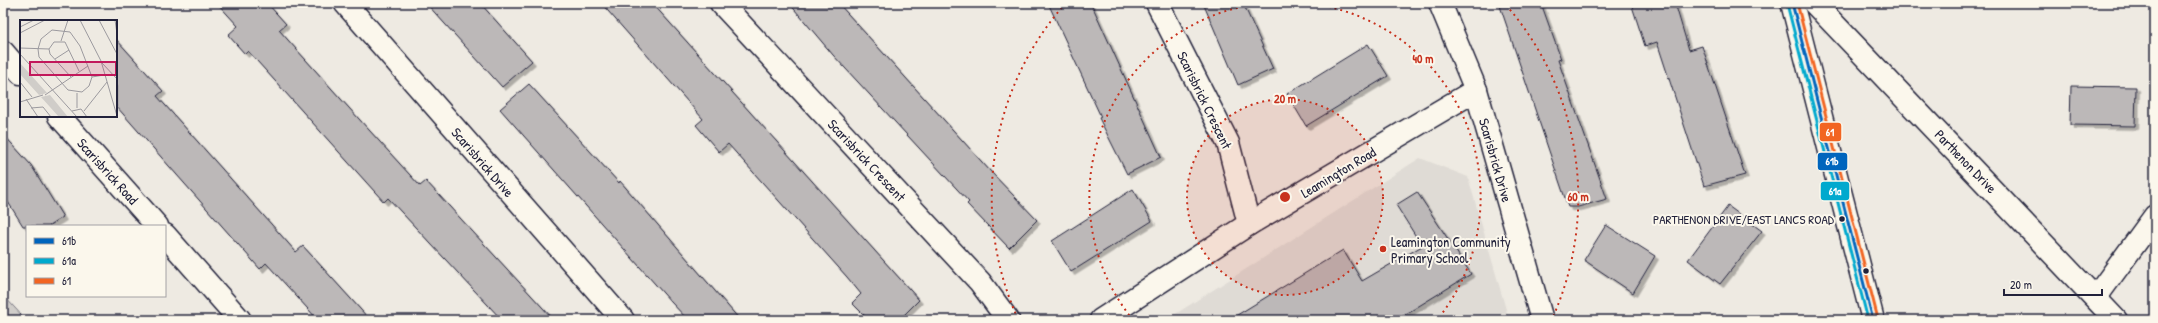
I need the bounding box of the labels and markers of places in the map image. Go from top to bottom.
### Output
centre of rings [1278,190,1292,204]
place label: PARTHENON DRIVE/EAST LANCS ROAD [1653,210,1835,228]
marker: PARTHENON DRIVE/EAST LANCS ROAD [1837,214,1847,224]
place label: Leamington Community Primary School [1391,232,1511,268]
marker: Leamington Community Primary School [1378,244,1388,254]
unlabelled marker [1861,266,1871,276]

